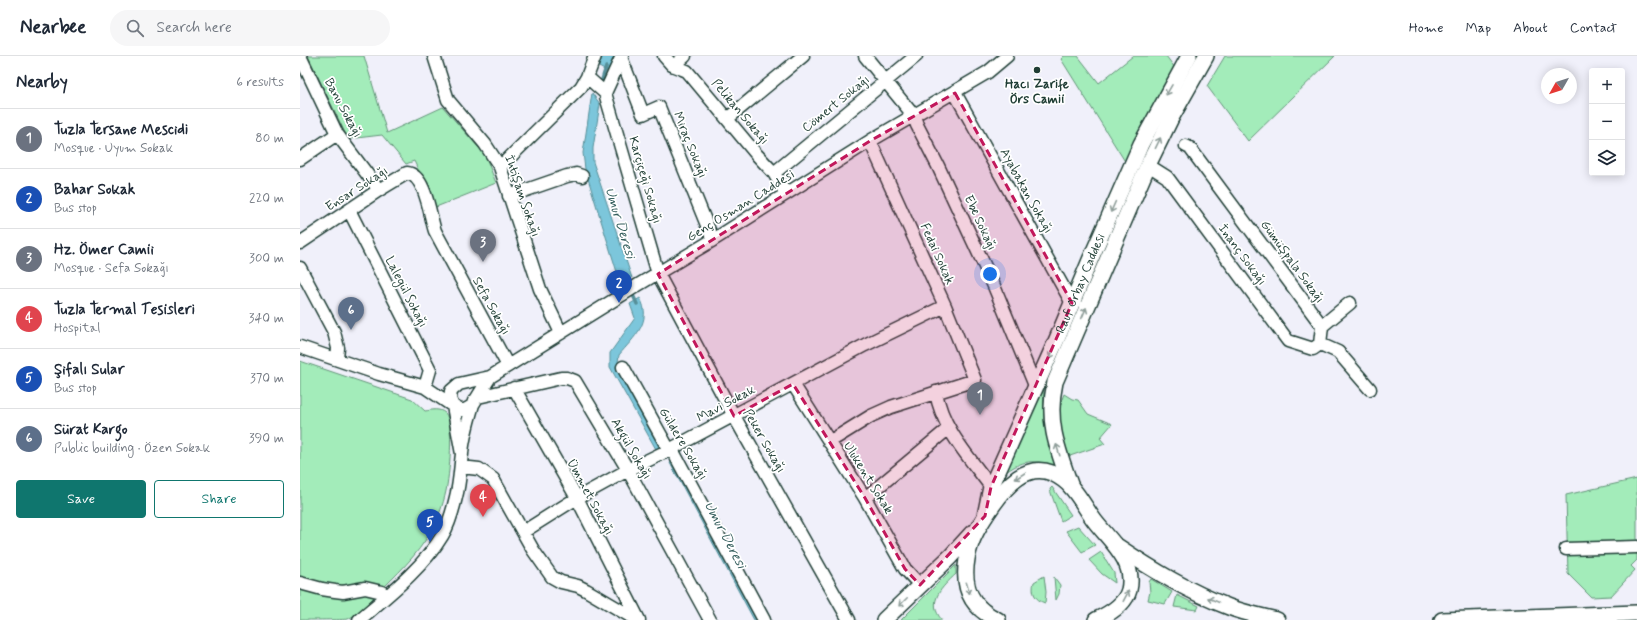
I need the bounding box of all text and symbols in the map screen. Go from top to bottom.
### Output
search box [110,10,390,46]
text: Nearbee [20,15,86,40]
icon: search [124,17,146,39]
text: Search here [156,18,232,38]
text: Home [1409,19,1443,37]
text: Map [1465,19,1491,37]
text: About [1513,19,1548,37]
text: Contact [1570,19,1617,37]
marker: Hacı Zarife Örs Camii [1032,65,1042,75]
north arrow [1541,68,1577,104]
map controls [1589,68,1625,176]
button: + [1589,68,1625,104]
text: Nearby [16,71,68,93]
street label: Cömert Sokağı [799,72,873,136]
text: 6 results [236,74,284,91]
street label: Banu Sokağı [320,75,366,141]
street label: Pelikan Sokağı [707,76,773,148]
place label: Hacı Zarife Örs Camii [1005,76,1069,108]
one-way arrow [1165,84,1173,96]
button: − [1589,104,1625,140]
street label: Miraç Sokağı [669,109,711,181]
text: Tuzla Tersane Mescidi [54,120,188,140]
text: 1 [26,130,32,147]
text: 80 m [255,130,284,147]
street label: Karçiçeği Sokağı [624,134,666,226]
one-way arrow [1155,137,1162,149]
text: Mosque · Uyum Sokak [54,140,173,157]
button: layers [1589,140,1625,176]
street label: Ayabakan Sokağı [996,145,1056,237]
street label: İhtişam Sokağı [500,153,544,239]
street label: Ensar Sokağı [322,162,392,216]
street label: Genç Osman Caddesi [684,166,798,246]
text: Bahar Sokak [54,180,135,200]
water label: Umur Deresi [601,185,640,263]
text: 2 [26,190,32,207]
text: 220 m [249,190,284,207]
street label: Ebe Sokağı [960,193,1000,253]
text: Bus stop [54,200,97,217]
one-way arrow [1109,201,1116,213]
street label: Gümüşpala Sokağı [1256,217,1328,307]
street label: Fedai Sokak [916,221,958,288]
street label: İnanç Sokağı [1214,221,1270,289]
pin: 3 [470,229,496,262]
street label: Rauf Orbay Caddesi [1052,231,1109,336]
text: Hz. Ömer Camii [54,240,154,260]
text: 3 [26,250,32,267]
text: 300 m [249,250,284,267]
street label: Lalegül Sokağı [380,254,431,331]
text: Mosque · Sefa Sokağı [54,260,169,277]
your location [980,264,1000,284]
pin: 2 [606,270,632,303]
street label: Sefa Sokağı [468,274,514,338]
pin: 6 [338,297,364,330]
text: Tuzla Termal Tesisleri [54,300,195,320]
one-way arrow [1080,308,1088,320]
text: 4 [25,310,33,327]
text: 340 m [249,310,284,327]
text: Hospital [54,320,100,337]
one-way arrow [1047,346,1055,358]
text: Şifalı Sular [54,360,124,380]
text: 5 [25,370,33,387]
text: 370 m [250,370,284,387]
text: Bus stop [54,380,97,397]
street label: Mavi Sokak [694,381,759,427]
pin: 1 [967,382,993,415]
street label: Güldere Sokağı [655,405,711,483]
street label: Peker Sokağı [739,406,789,476]
street label: Akgül Sokağı [605,415,655,484]
text: Sürat Kargo [54,420,128,440]
text: 6 [26,430,32,447]
text: 390 m [249,430,284,447]
street label: Ulukent Sokak [839,439,897,518]
text: Public building · Özen Sokak [54,440,210,457]
one-way arrow [1054,444,1061,457]
street label: Ümmet Sokağı [563,456,617,538]
one-way arrow [1014,473,1026,481]
button: Save [16,480,146,518]
button: Share [154,480,284,518]
pin: 4 [470,484,496,517]
water label: Umur Deresi [700,498,751,573]
pin: 5 [417,509,443,542]
one-way arrow [965,581,972,594]
one-way arrow [1122,590,1130,602]
one-way arrow [1207,596,1219,603]
one-way arrow [898,597,908,607]

